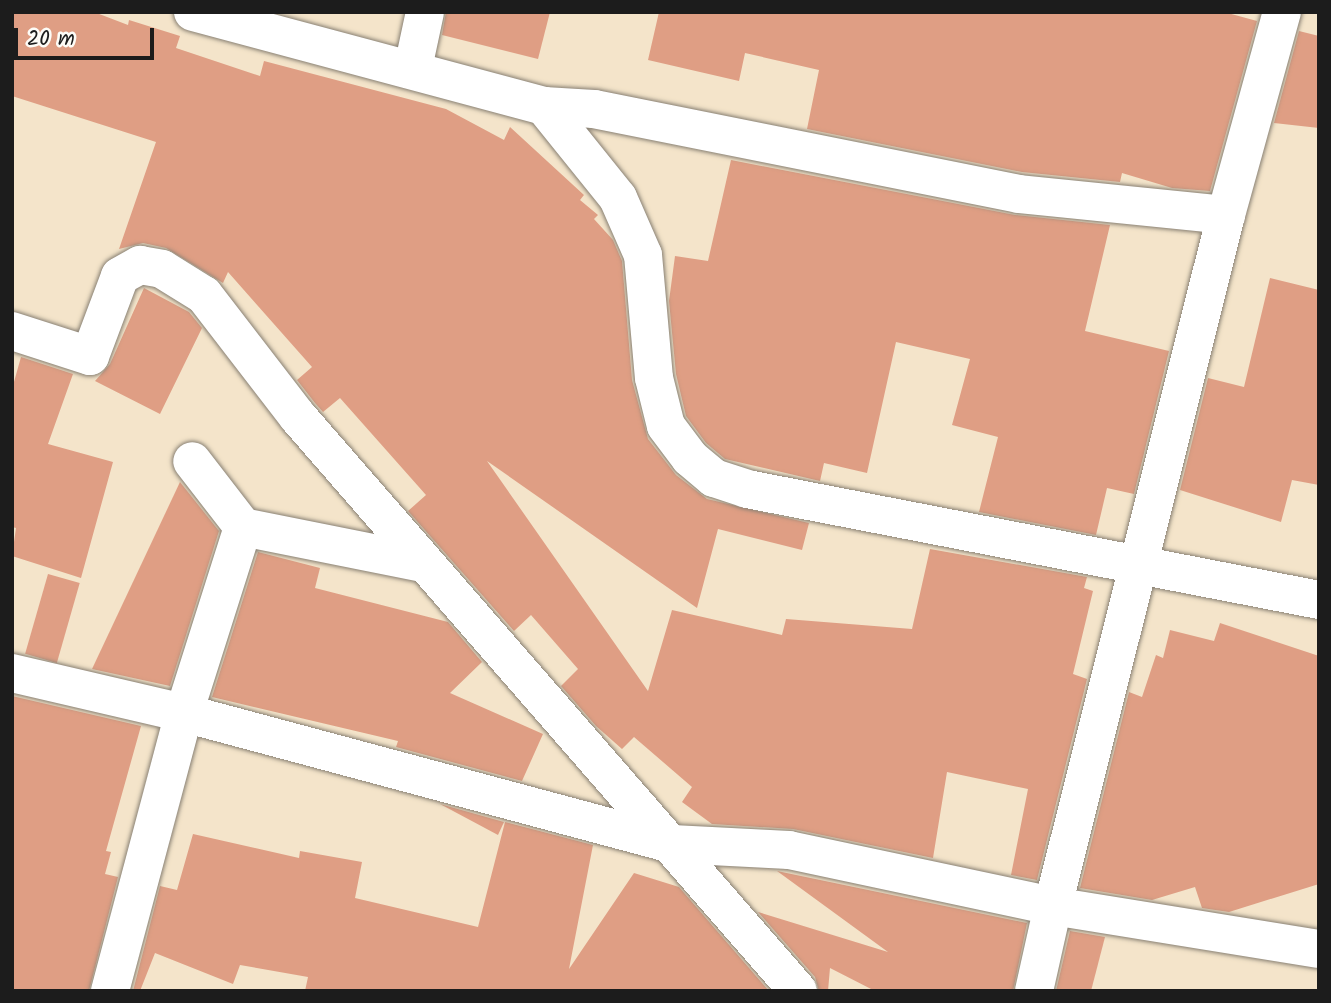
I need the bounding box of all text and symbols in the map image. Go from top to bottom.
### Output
scale bar [18,14,158,58]
text: 20 m [27,23,75,56]

